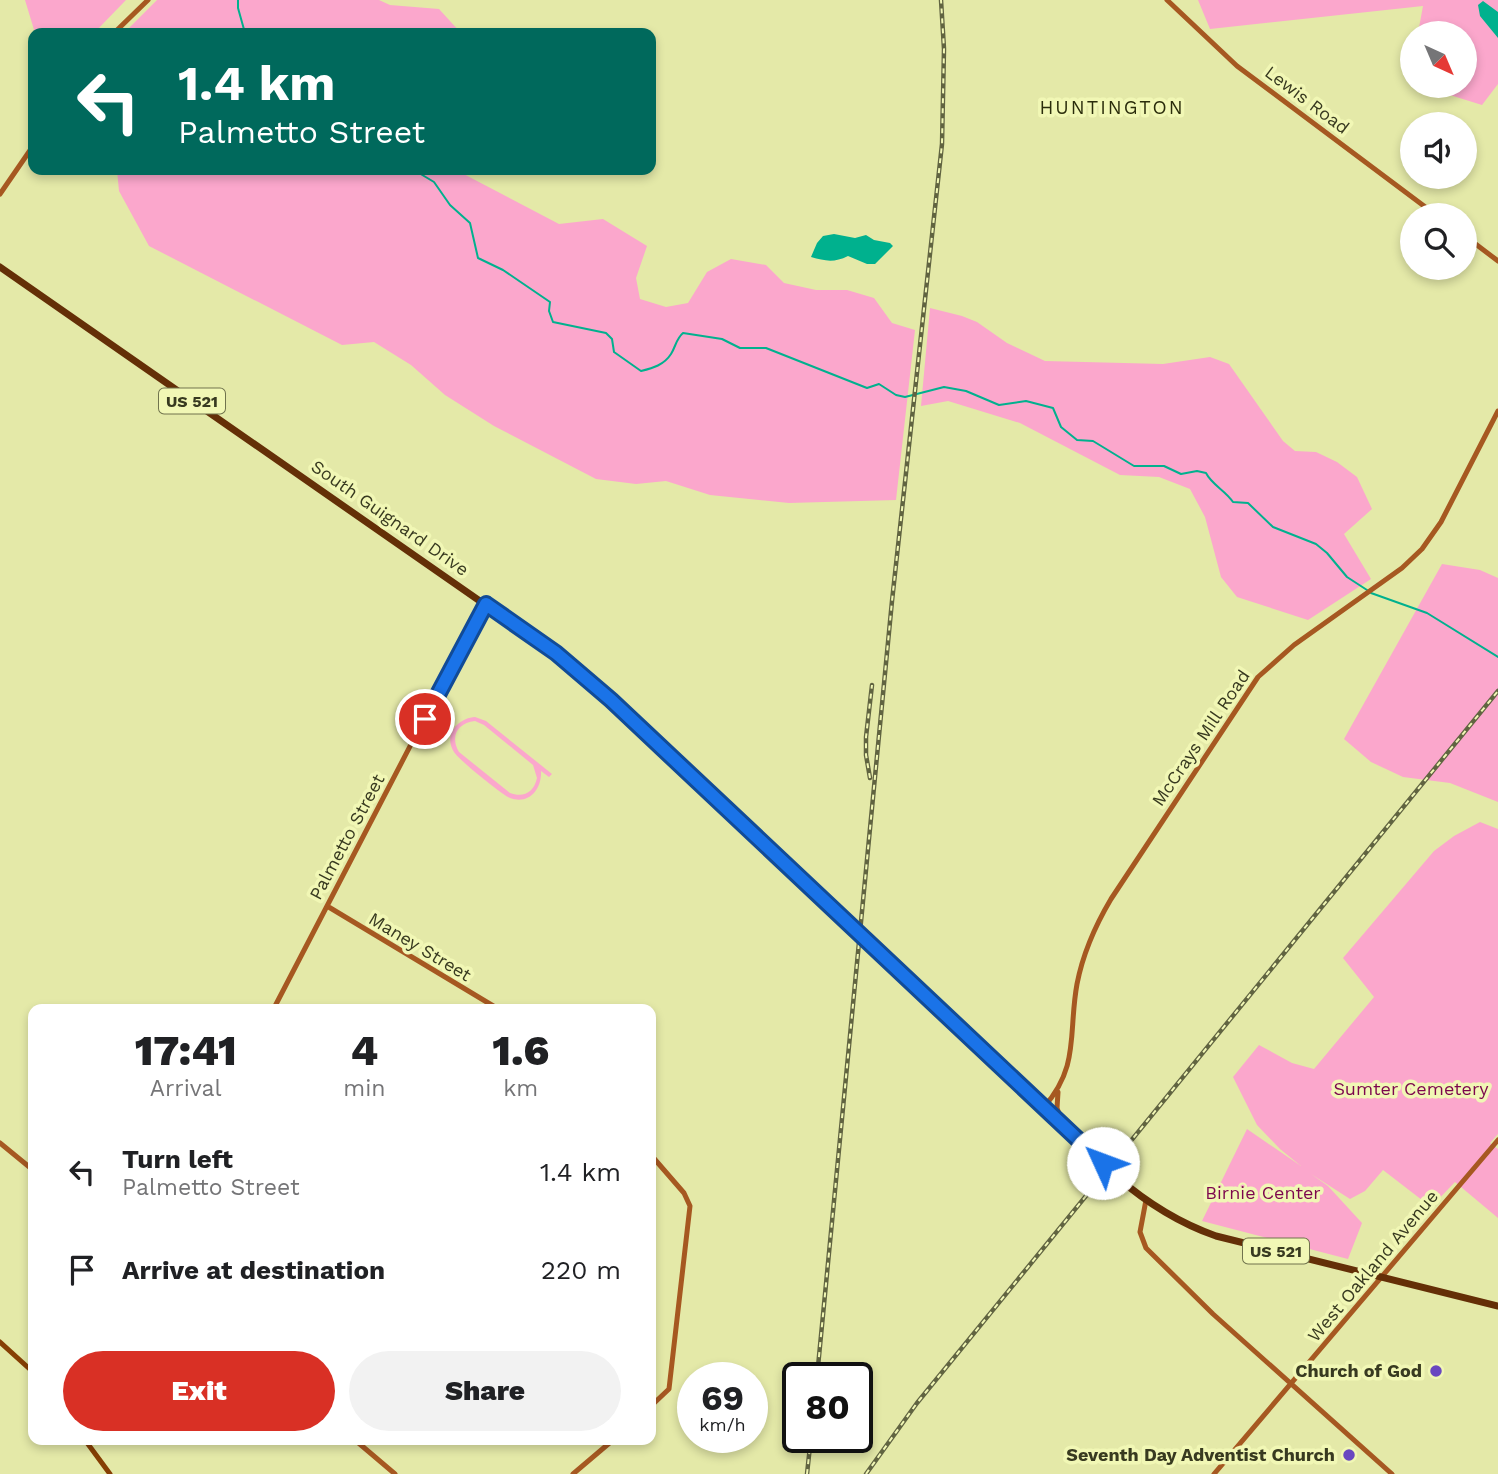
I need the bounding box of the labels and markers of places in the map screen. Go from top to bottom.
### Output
pin [395,689,455,749]
place label: Church of God [1295,1360,1422,1381]
marker: Church of God [1428,1363,1444,1379]
place label: Seventh Day Adventist Church [1066,1444,1335,1465]
marker: Seventh Day Adventist Church [1341,1447,1357,1463]

